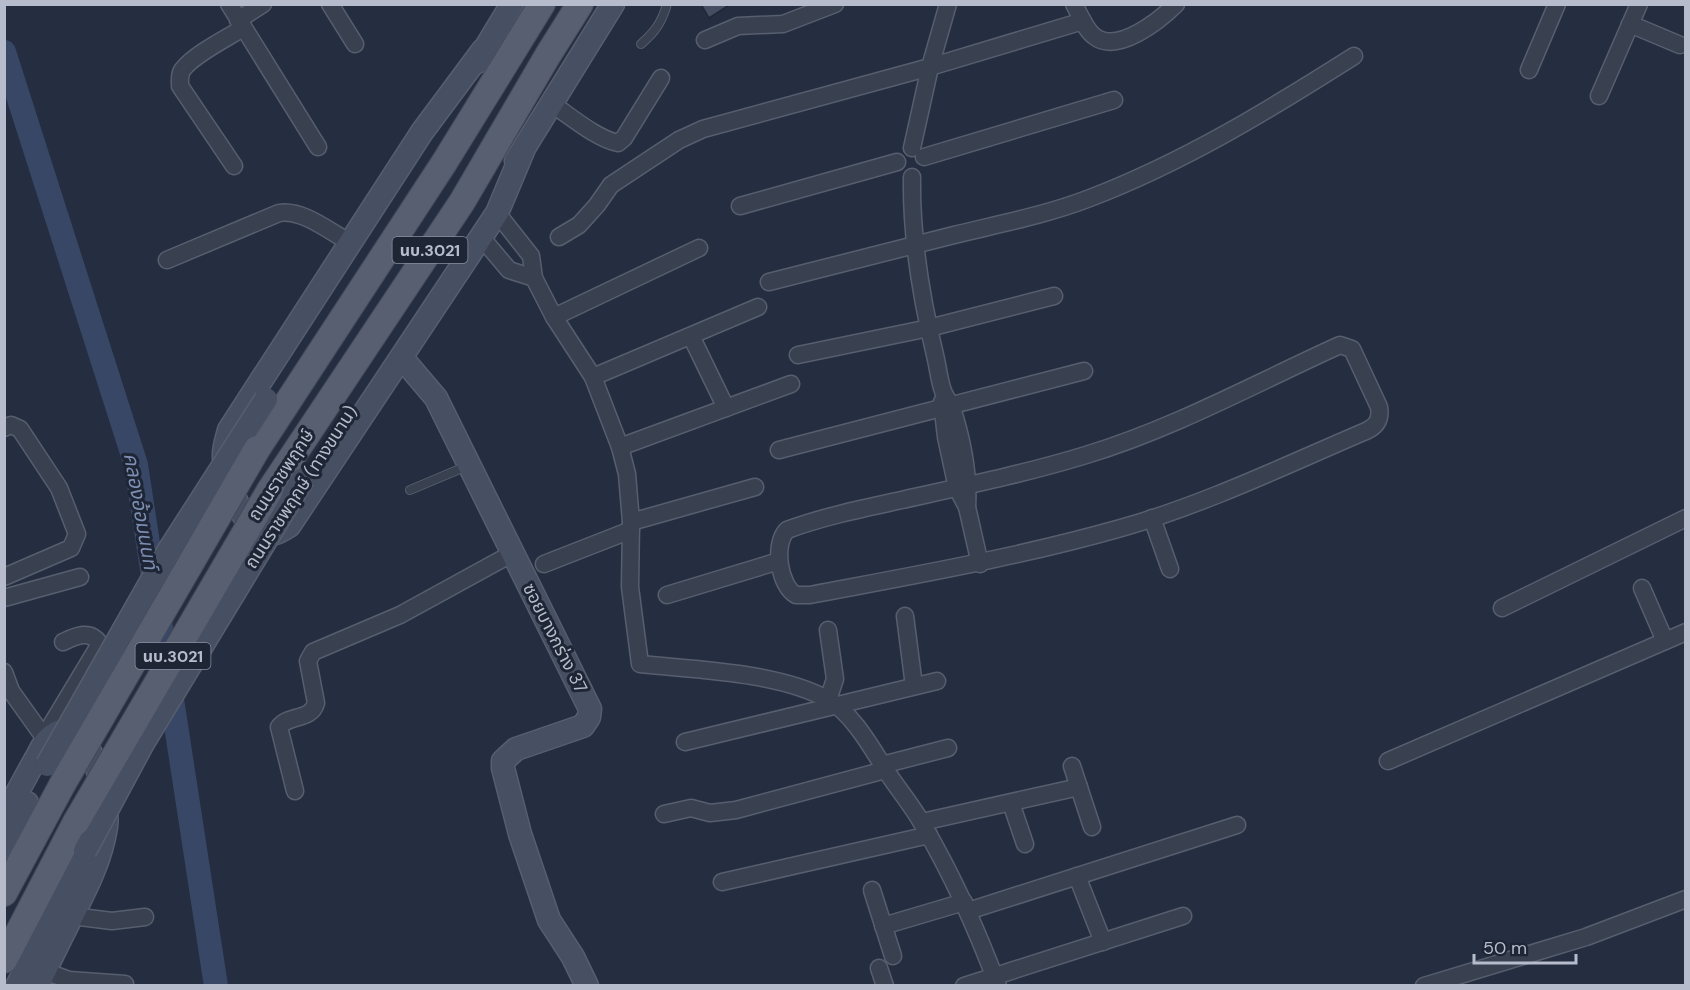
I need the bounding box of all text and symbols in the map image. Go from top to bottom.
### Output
road number: นบ.3021 [392,237,468,263]
street label: ถนนราชพฤกษ์ (ทางขนาน) [239,401,363,573]
street label: ถนนราชพฤกษ์ [242,425,320,525]
water label: คลองอ้อมนนท์ [118,451,165,575]
street label: ซอยบางกร่าง 37 [517,579,593,697]
road number: นบ.3021 [136,643,210,669]
scale bar [1474,927,1576,965]
text: 50 m [1483,936,1527,960]

